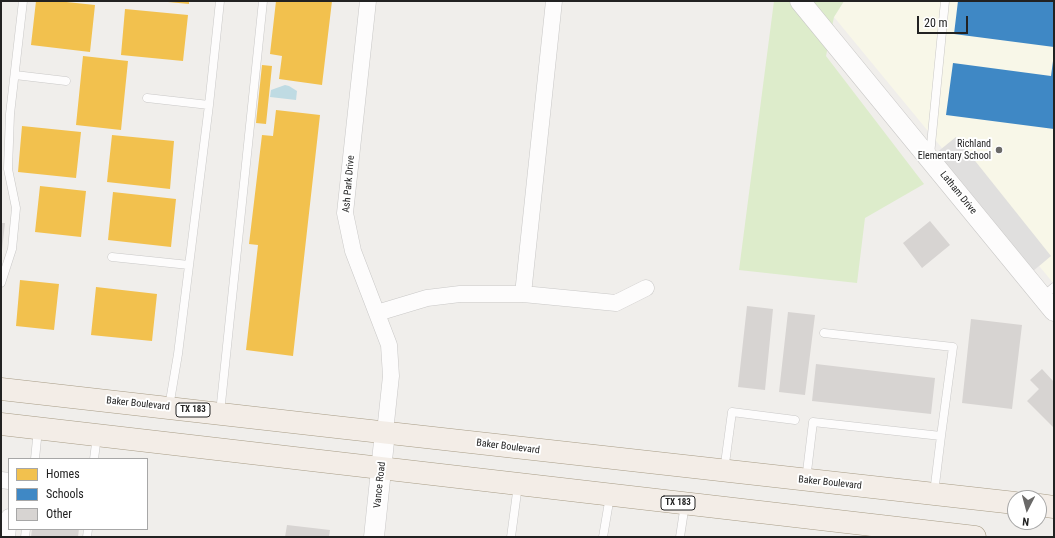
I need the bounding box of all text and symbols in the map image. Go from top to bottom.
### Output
scale bar [919,8,970,34]
text: 20 m [924,16,948,30]
place label: Richland Elementary School [918,138,991,162]
marker: Richland Elementary School [994,145,1004,155]
street label: Ash Park Drive [341,155,357,213]
street label: Latham Drive [937,169,979,217]
street label: Baker Boulevard [106,395,170,413]
road number: TX 183 [176,403,210,417]
street label: Baker Boulevard [476,437,540,457]
legend [8,458,148,530]
street label: Vance Road [372,461,388,509]
text: Homes [46,467,80,481]
street label: Baker Boulevard [798,474,862,492]
text: Schools [46,487,84,501]
north arrow [1007,490,1047,530]
road number: TX 183 [661,496,695,510]
text: Other [46,507,72,521]
text: N [1022,515,1030,528]

